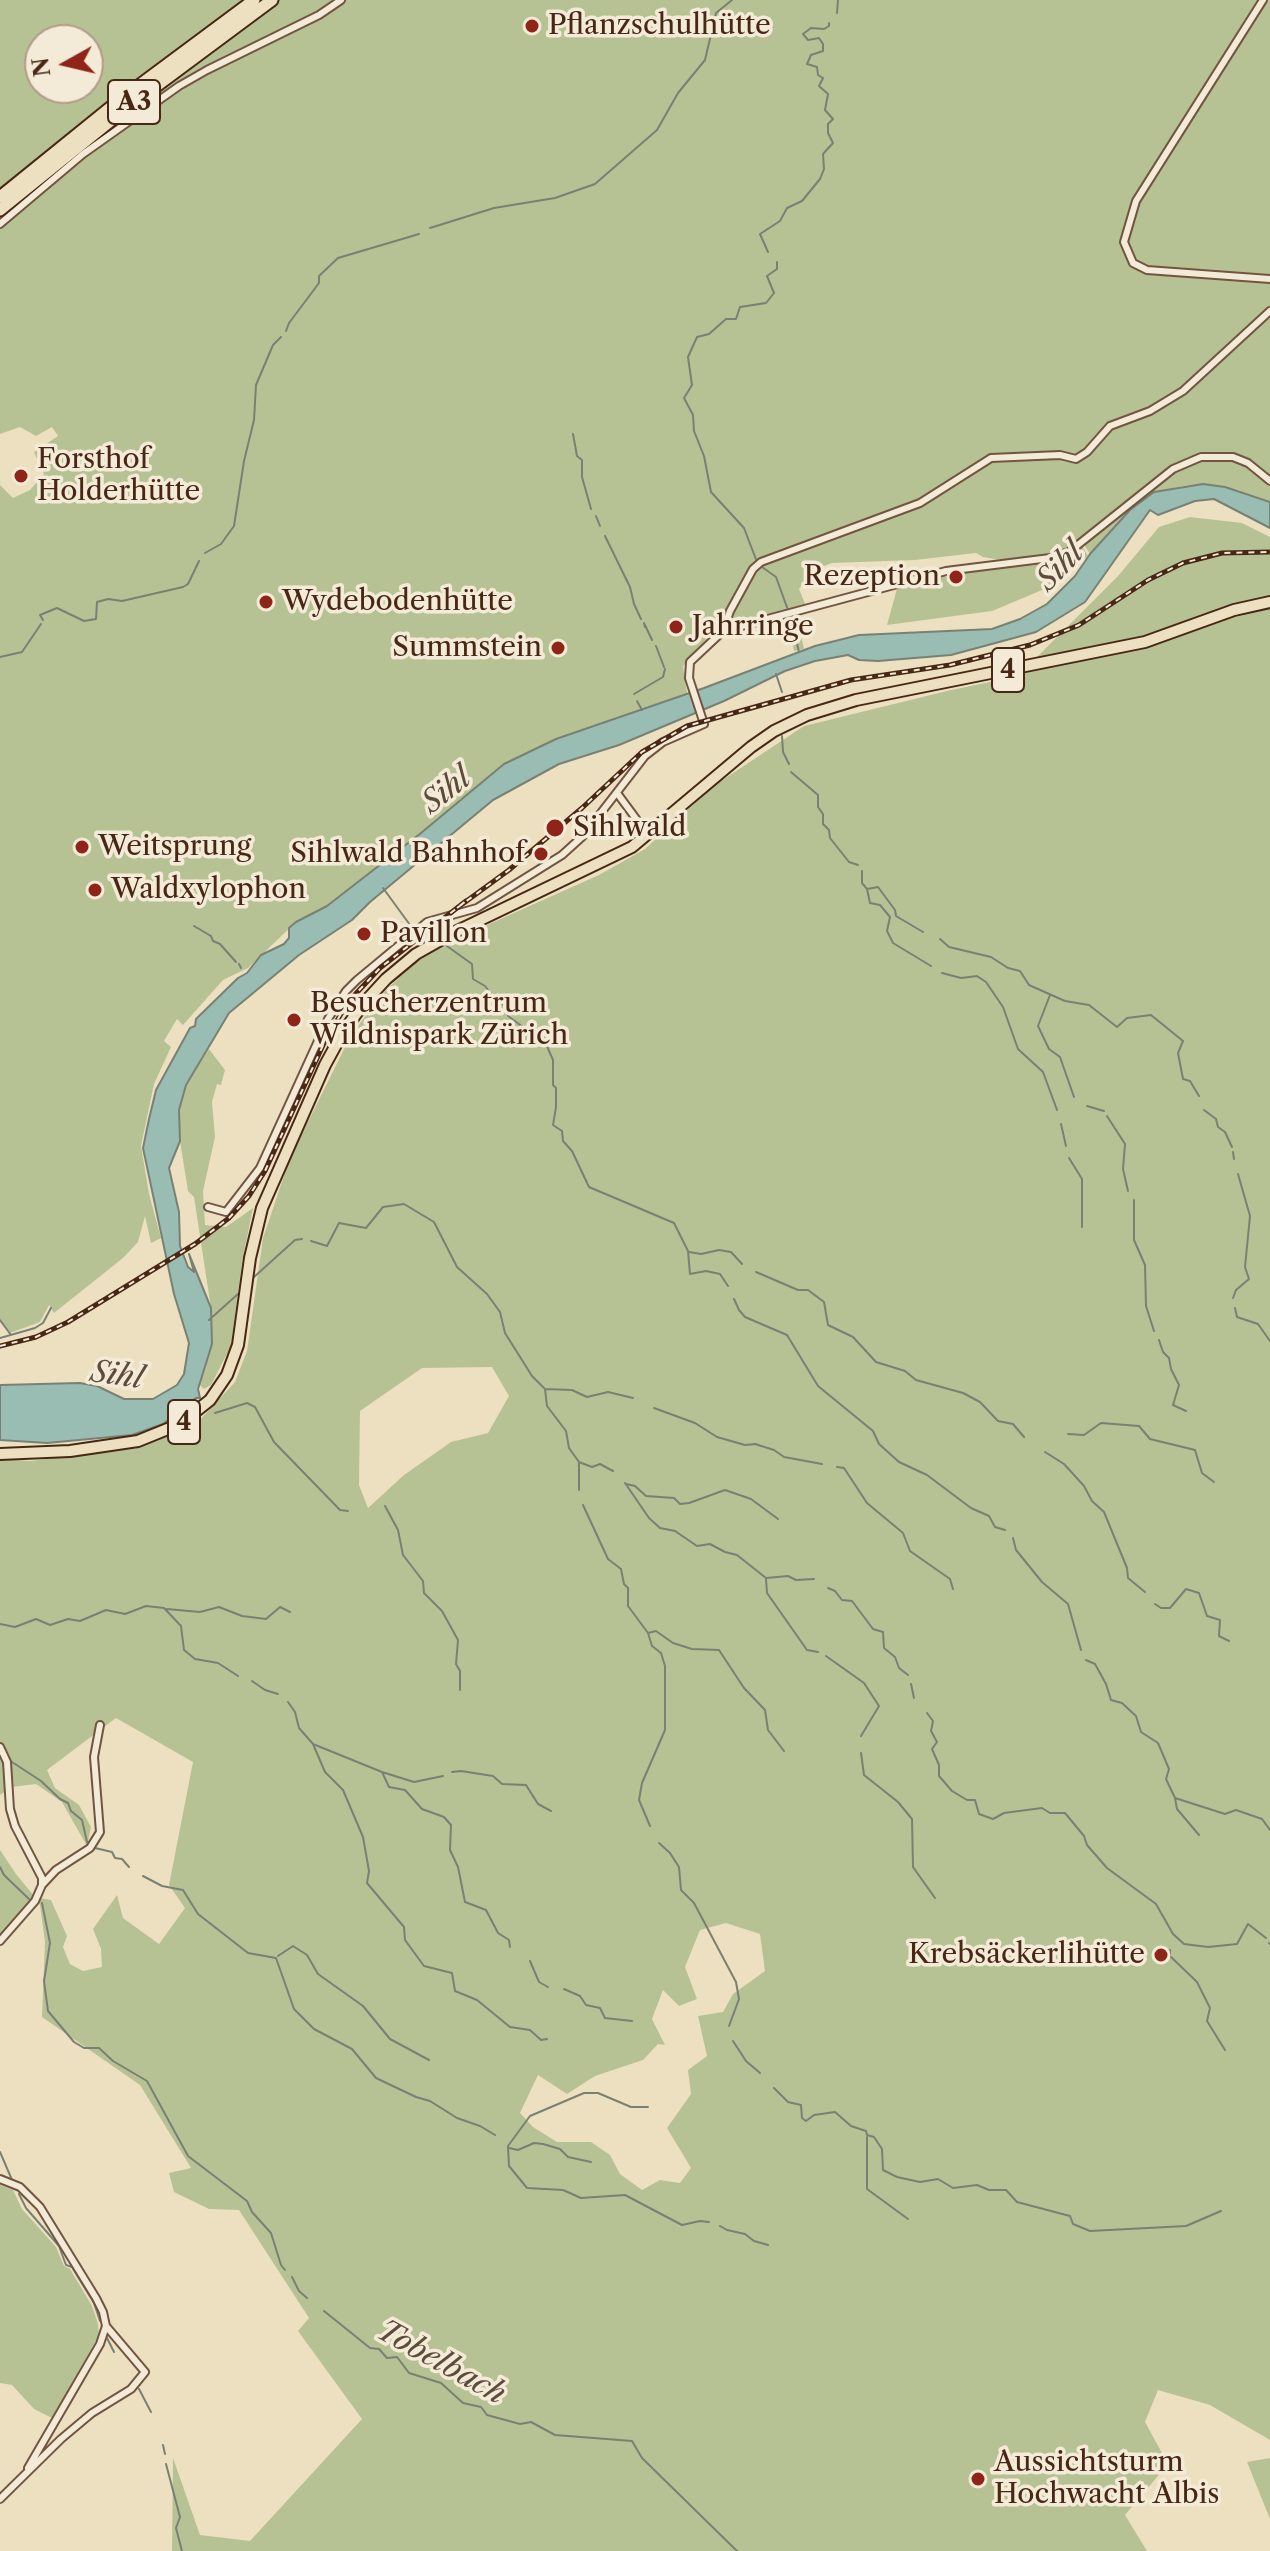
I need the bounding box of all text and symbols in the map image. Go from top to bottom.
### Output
place label: Pflanzschulhütte [548,9,771,43]
marker: Pflanzschulhütte [523,17,541,35]
north arrow [24,24,104,104]
text: N [27,56,56,78]
road number: A3 [108,80,160,124]
place label: Forsthof Holderhütte [37,443,200,509]
marker: Forsthof Holderhütte [12,467,30,485]
water label: Sihl [1030,535,1092,599]
place label: Rezeption [803,560,940,594]
marker: Rezeption [947,568,965,586]
place label: Wydebodenhütte [282,585,513,619]
marker: Wydebodenhütte [257,593,275,611]
place label: Jahrringe [692,610,814,644]
marker: Jahrringe [667,618,685,636]
place label: Summstein [392,631,542,665]
marker: Summstein [549,639,567,657]
road number: 4 [992,648,1024,692]
water label: Sihl [415,761,479,821]
place label: Sihlwald [573,811,686,845]
marker: Sihlwald [544,817,566,839]
place label: Weitsprung [98,830,251,864]
place label: Sihlwald Bahnhof [290,837,525,871]
marker: Weitsprung [73,838,91,856]
marker: Sihlwald Bahnhof [532,845,550,863]
place label: Waldxylophon [111,873,306,907]
marker: Waldxylophon [86,881,104,899]
place label: Pavillon [380,917,487,951]
marker: Pavillon [355,925,373,943]
place label: Besucherzentrum Wildnispark Zürich [310,987,568,1053]
marker: Besucherzentrum Wildnispark Zürich [285,1011,303,1029]
water label: Sihl [88,1354,146,1398]
road number: 4 [168,1400,200,1444]
place label: Krebsäckerlihütte [908,1938,1145,1972]
marker: Krebsäckerlihütte [1152,1946,1170,1964]
water label: Tobelbach [371,2313,511,2413]
place label: Aussichtsturm Hochwacht Albis [994,2446,1219,2512]
marker: Aussichtsturm Hochwacht Albis [969,2470,987,2488]

